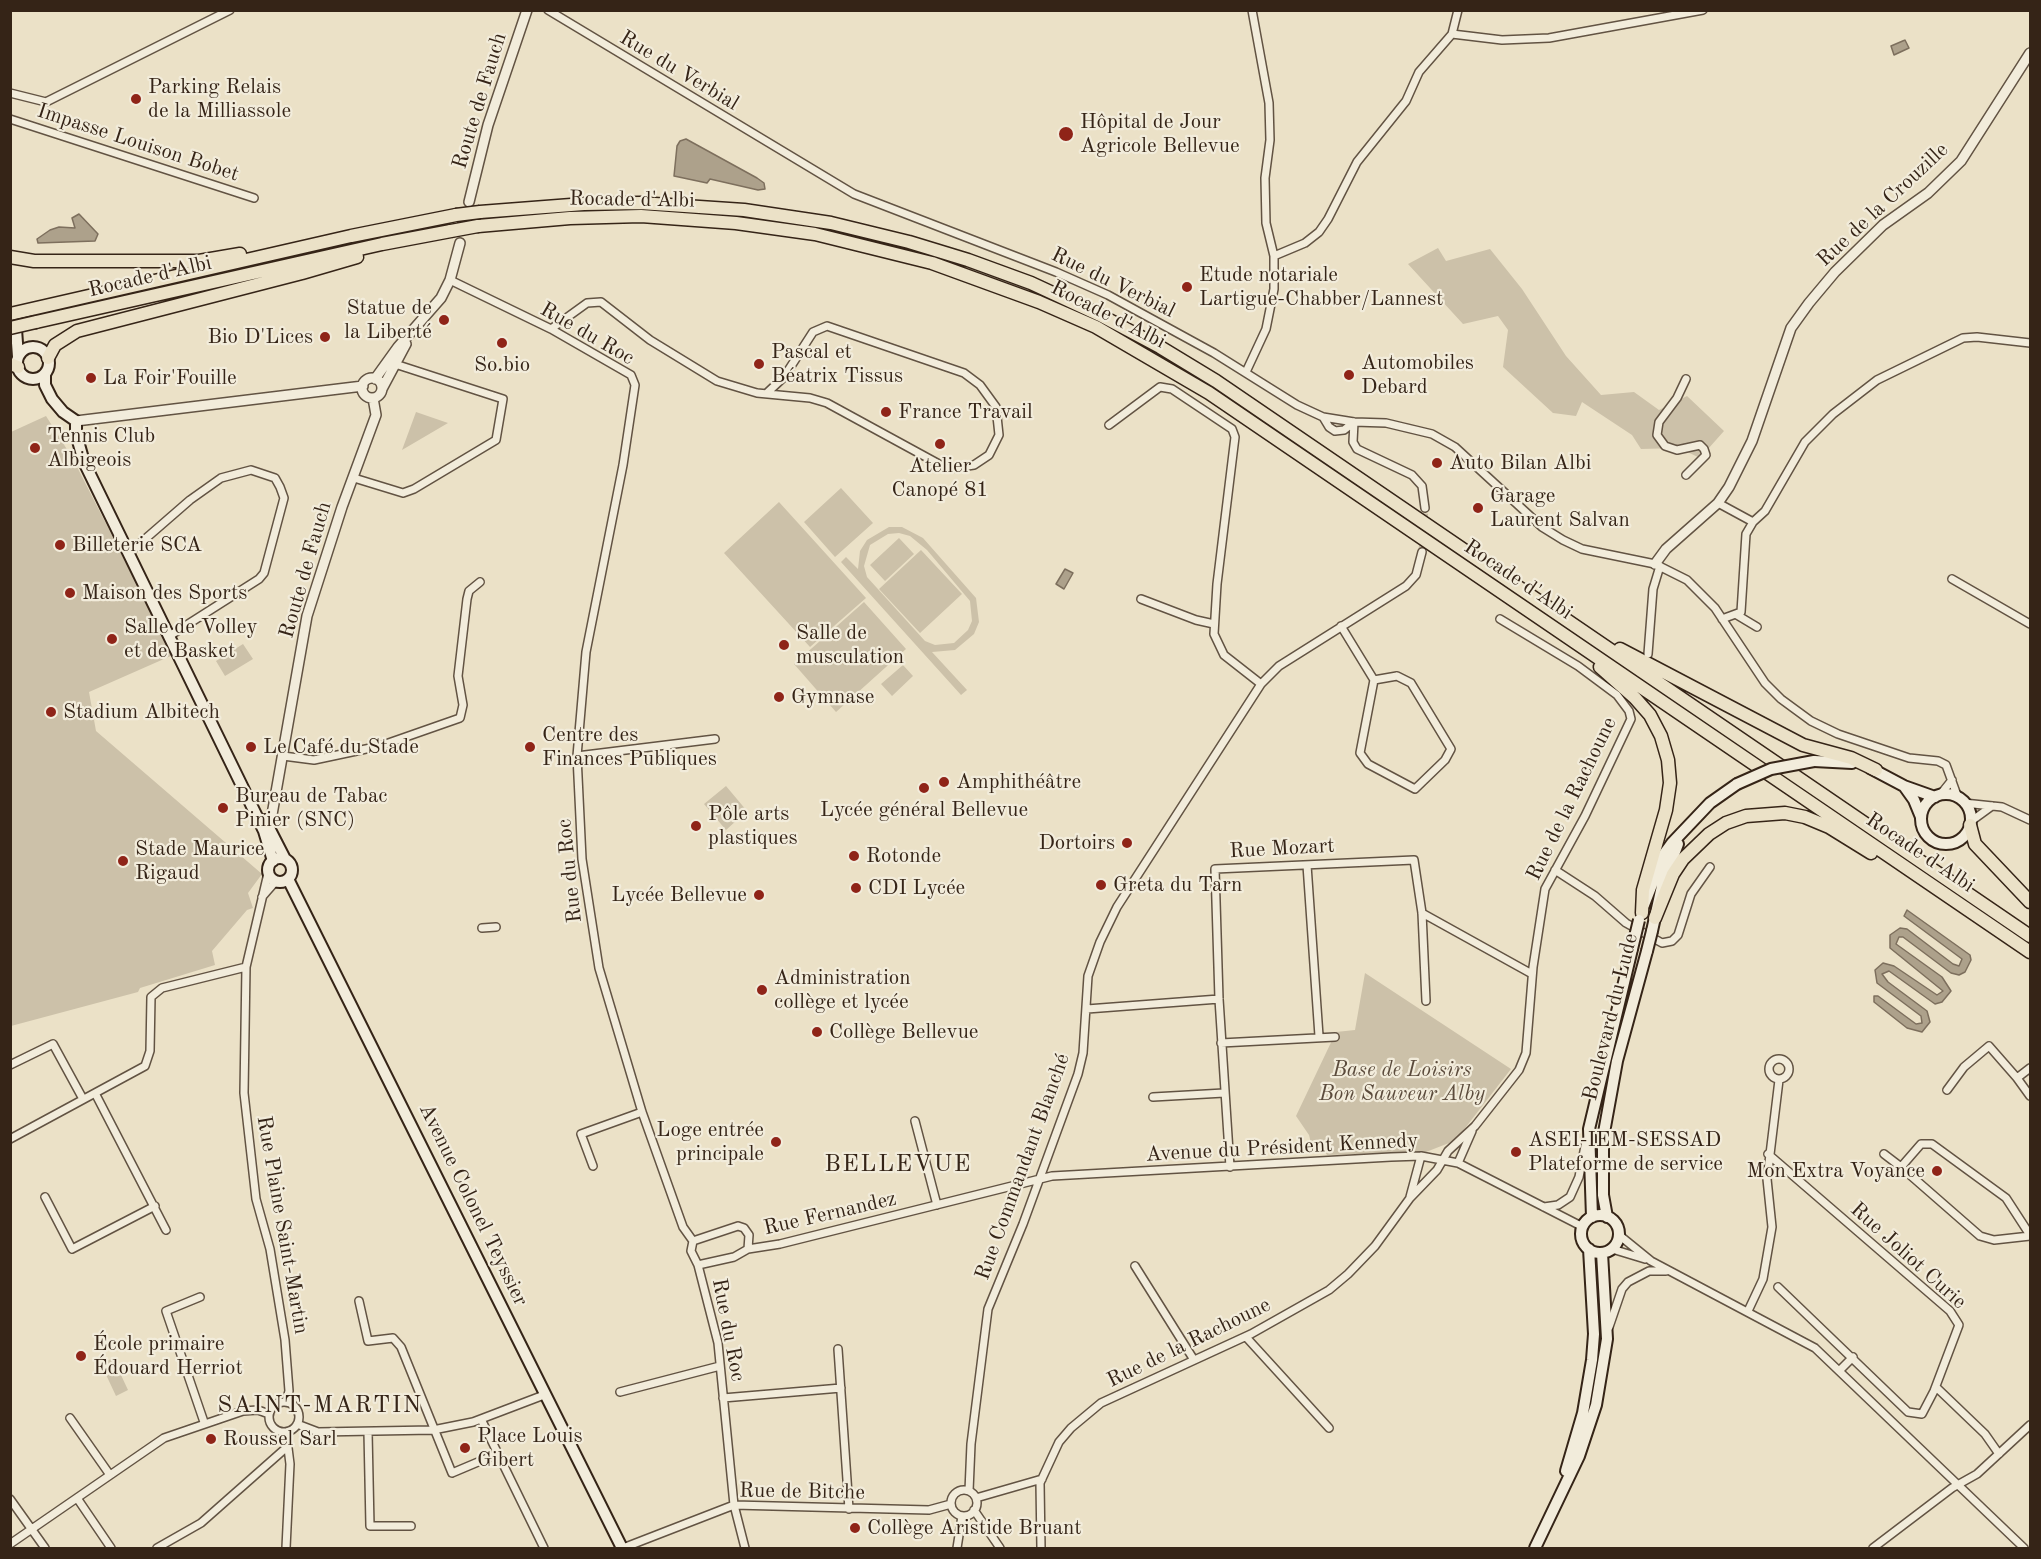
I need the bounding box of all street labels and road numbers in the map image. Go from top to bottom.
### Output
street label: Rue du Verbial [615,25,743,117]
street label: Route de Fauch [447,30,513,172]
street label: Impasse Louison Bobet [34,98,242,188]
street label: Rue de la Crouzille [1812,138,1954,272]
street label: Rocade d'Albi [569,186,695,214]
street label: Rue du Verbial [1047,242,1179,324]
street label: Rocade d'Albi [86,251,214,303]
street label: Rocade d'Albi [1046,275,1170,355]
street label: Rue du Roc [535,297,639,371]
street label: Route de Fauch [274,499,338,641]
street label: Rocade d'Albi [1459,534,1577,626]
street label: Rue de la Rachoune [1521,713,1623,885]
street label: Rocade d'Albi [1861,807,1979,899]
street label: Rue du Roc [552,818,588,924]
street label: Rue Mozart [1229,834,1335,864]
street label: Boulevard du Lude [1578,931,1644,1103]
street label: Rue Commandant Blanché [970,1050,1076,1284]
street label: Avenue Colonel Teyssier [413,1100,533,1310]
street label: Rue Plaine Saint-Martin [250,1114,314,1336]
street label: Avenue du Président Kennedy [1145,1128,1419,1168]
street label: Rue Fernandez [761,1186,899,1242]
street label: Rue Joliot Curie [1845,1197,1971,1315]
street label: Rue du Roc [706,1276,750,1384]
street label: Rue de la Rachoune [1103,1292,1275,1394]
street label: Rue de Bitche [739,1478,865,1506]

